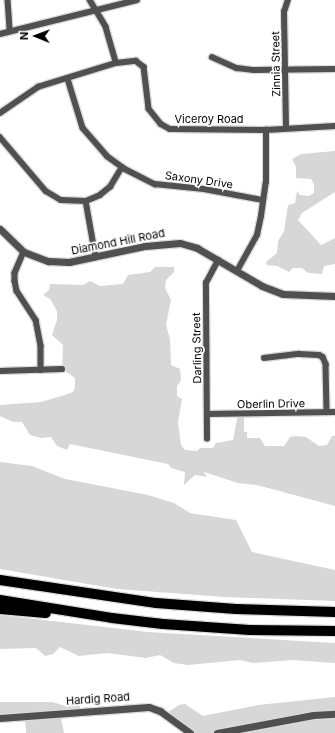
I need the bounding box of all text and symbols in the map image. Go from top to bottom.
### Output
north arrow [16,16,56,56]
text: N [17,31,31,40]
street label: Zinnia Street [269,31,283,97]
street label: Viceroy Road [174,112,244,126]
street label: Saxony Drive [164,169,234,191]
street label: Diamond Hill Road [70,226,166,258]
street label: Darling Street [190,312,204,384]
street label: Oberlin Drive [237,397,305,411]
street label: Hardig Road [66,690,130,708]

